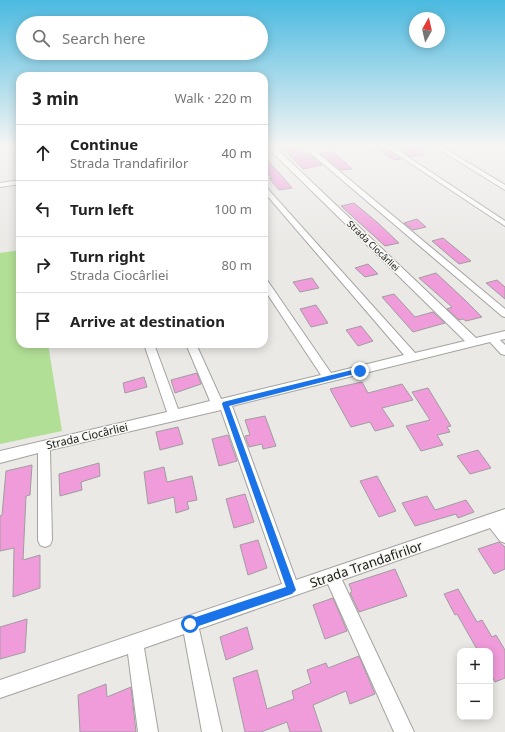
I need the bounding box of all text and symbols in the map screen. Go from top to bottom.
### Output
north arrow [409,12,445,48]
search box [16,16,268,60]
icon: search [30,27,52,49]
text: Search here [62,28,145,48]
text: 3 min [32,87,79,110]
text: Walk · 220 m [174,89,252,107]
text: Continue [70,134,138,154]
icon: ahead [32,142,54,164]
text: 40 m [222,144,252,162]
text: Strada Trandafirilor [70,154,188,172]
icon: left [32,198,54,220]
text: Turn left [70,199,134,219]
text: 100 m [214,200,252,218]
street label: Strada Ciocârliei [344,217,402,274]
text: Turn right [70,246,145,266]
icon: right [32,254,54,276]
text: 80 m [222,256,252,274]
text: Strada Ciocârliei [70,266,169,284]
icon: arrive [32,310,54,332]
text: Arrive at destination [70,311,225,331]
route end [351,362,369,380]
street label: Strada Ciocârliei [45,419,129,452]
street label: Strada Trandafirilor [307,536,425,592]
route start [181,615,199,633]
map controls [457,648,493,720]
button: + [457,648,493,684]
button: − [457,684,493,720]

